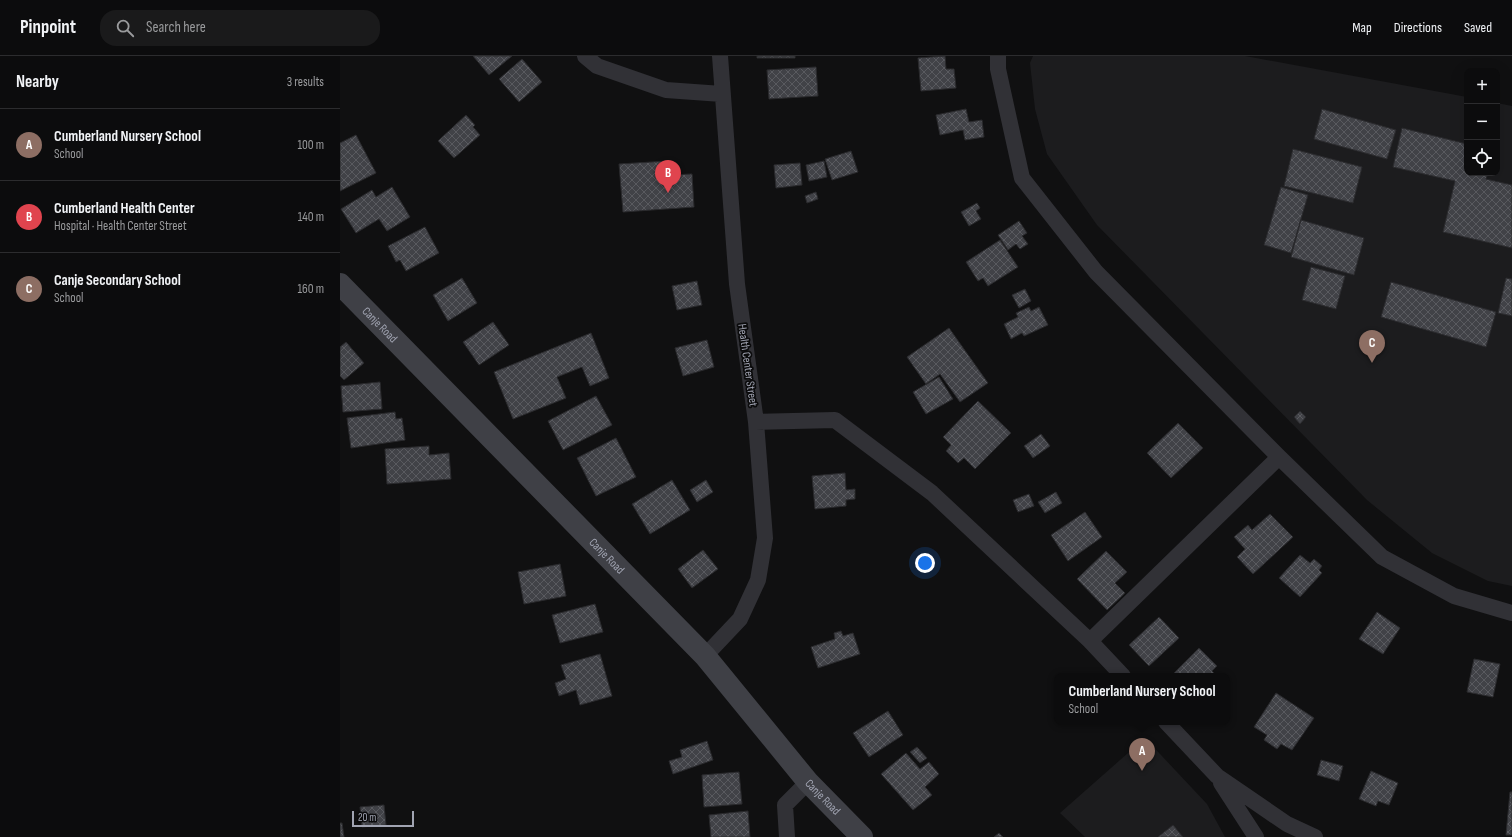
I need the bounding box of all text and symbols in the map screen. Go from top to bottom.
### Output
search box [100,10,380,46]
text: Pinpoint [20,16,76,39]
icon: search [114,17,136,39]
text: Search here [146,18,206,37]
text: Map [1352,19,1372,36]
text: Directions [1394,19,1442,36]
text: Saved [1464,19,1492,36]
map controls [1464,68,1500,176]
button: + [1464,68,1500,104]
text: Nearby [16,72,59,92]
text: 3 results [287,74,324,90]
button: − [1464,104,1500,140]
text: Cumberland Nursery School [54,127,201,146]
text: A [26,137,32,153]
text: 100 m [297,137,324,153]
button: locate [1464,140,1500,176]
text: School [54,146,84,162]
pin: B [655,160,681,193]
text: Cumberland Health Center [54,199,195,218]
text: B [26,209,32,225]
text: 140 m [298,209,324,225]
text: Hospital · Health Center Street [54,218,187,234]
text: Canje Secondary School [54,271,181,290]
text: C [26,281,32,297]
text: 160 m [298,281,324,297]
text: School [54,290,84,306]
street label: Canje Road [359,304,400,346]
street label: Health Center Street [734,323,761,408]
pin: C [1359,330,1385,363]
street label: Canje Road [586,535,627,577]
your location [915,553,935,573]
popup [1054,673,1230,725]
text: Cumberland Nursery School [1069,682,1215,701]
text: School [1069,701,1098,717]
pin: A [1129,738,1155,771]
street label: Canje Road [802,776,843,818]
scale bar [352,809,414,828]
text: 20 m [358,811,376,824]

